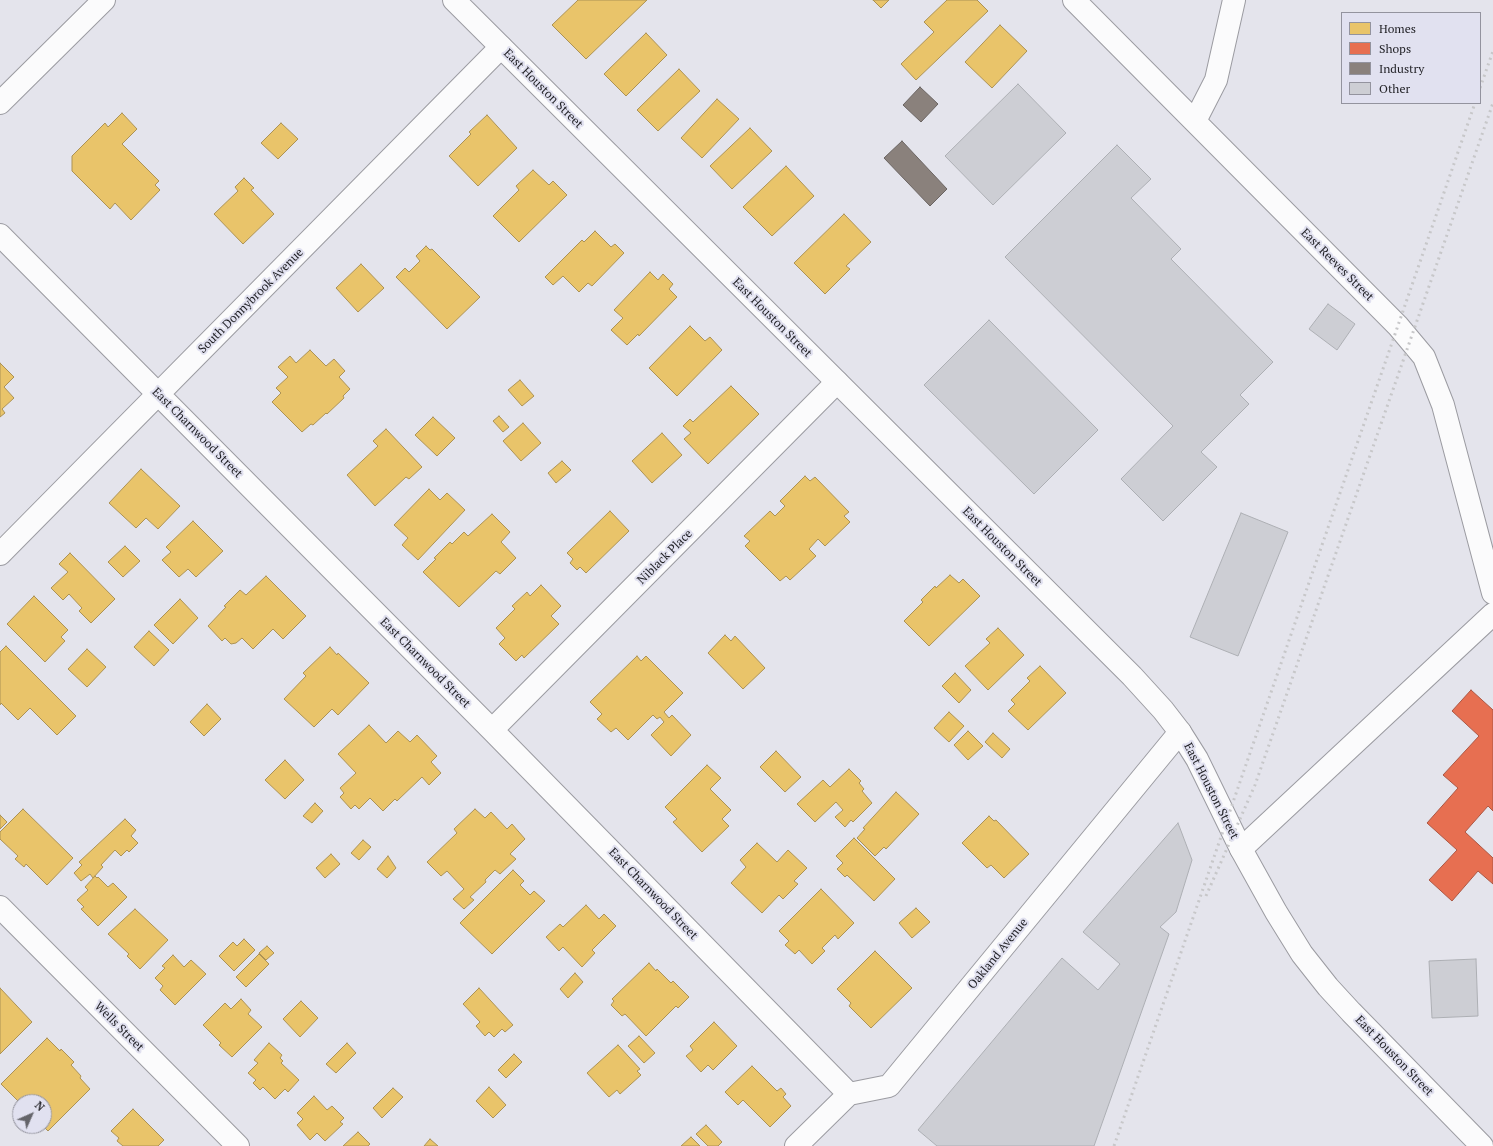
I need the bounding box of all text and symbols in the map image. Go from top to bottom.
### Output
legend [1341,12,1481,104]
text: Homes [1379,21,1416,36]
text: Shops [1379,41,1411,56]
street label: East Houston Street [500,46,586,132]
text: Industry [1379,61,1424,76]
text: Other [1379,81,1410,96]
street label: East Reeves Street [1298,226,1376,304]
street label: South Donnybrook Avenue [195,245,307,357]
street label: East Houston Street [729,275,815,361]
street label: East Charnwood Street [149,385,245,481]
street label: East Houston Street [959,504,1045,590]
street label: Niblack Place [635,527,695,587]
street label: East Charnwood Street [377,615,473,711]
street label: East Houston Street [1180,740,1242,842]
street label: East Charnwood Street [606,845,700,943]
street label: Oakland Avenue [965,916,1031,992]
street label: Wells Street [91,999,147,1055]
street label: East Houston Street [1352,1013,1436,1099]
north arrow [12,1094,52,1134]
text: N [32,1098,48,1114]

